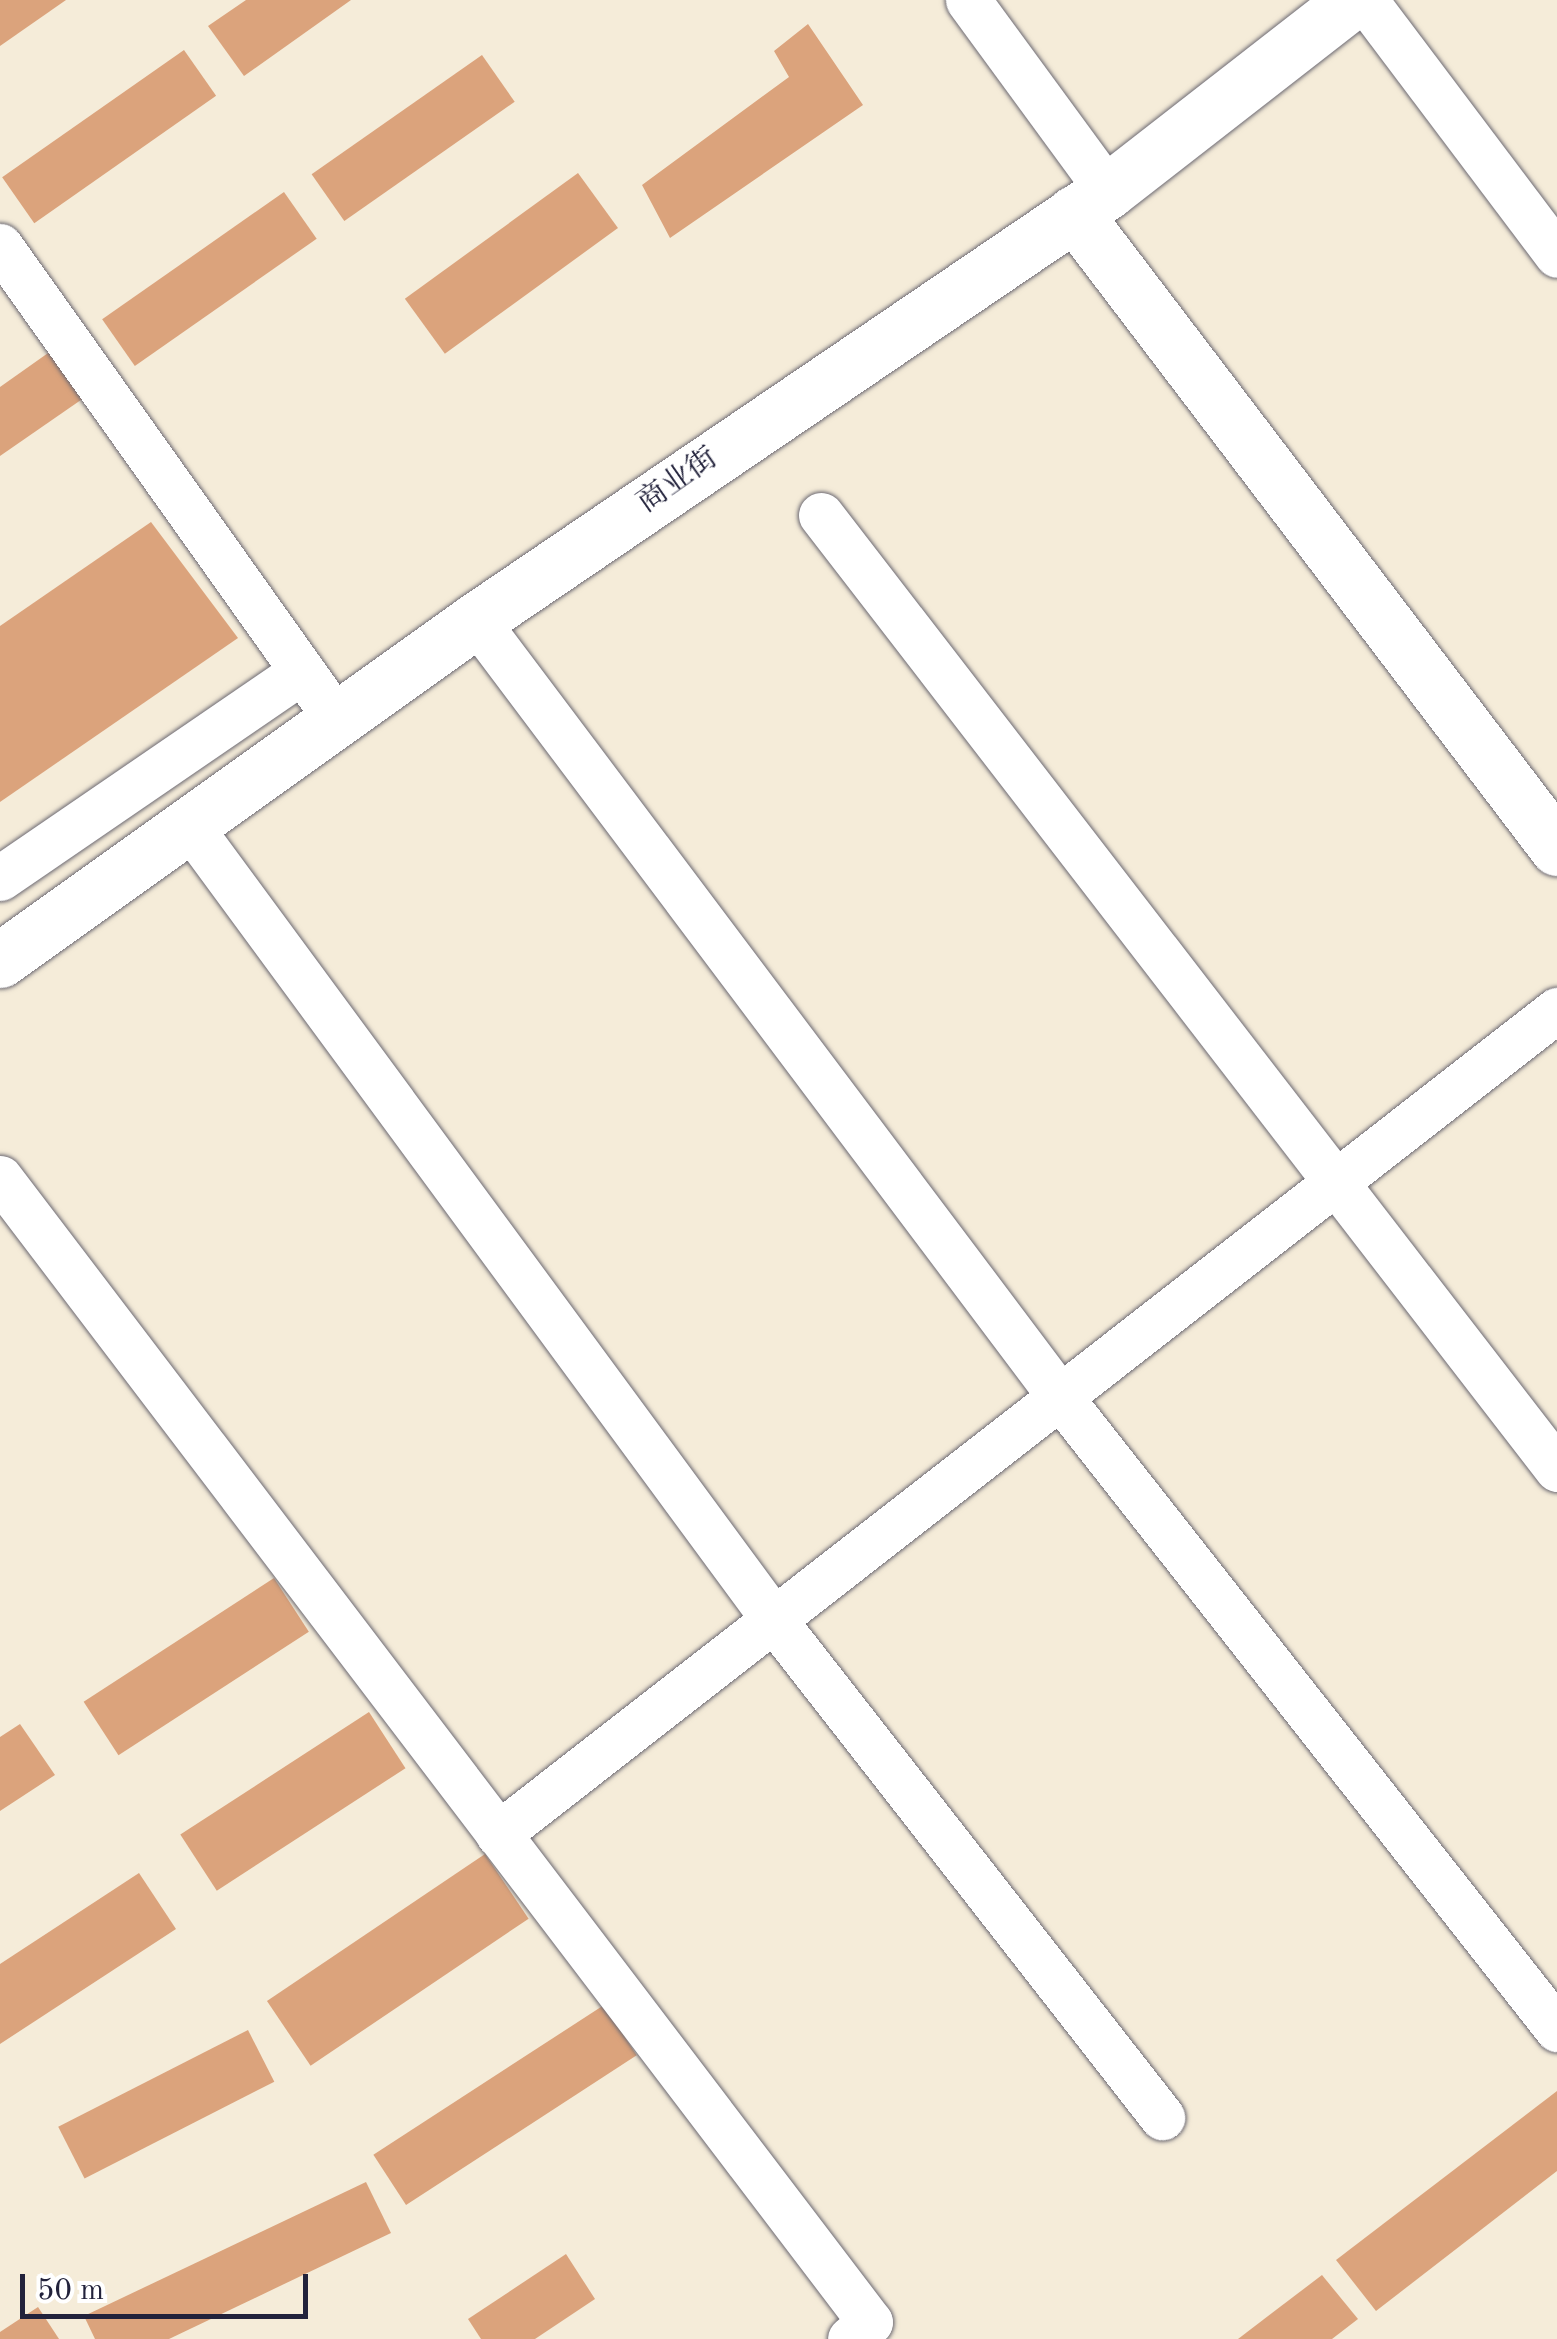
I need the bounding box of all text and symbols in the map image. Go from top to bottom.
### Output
street label: 商业街 [631,440,725,522]
scale bar [25,2254,312,2316]
text: 50 m [37,2276,104,2306]

